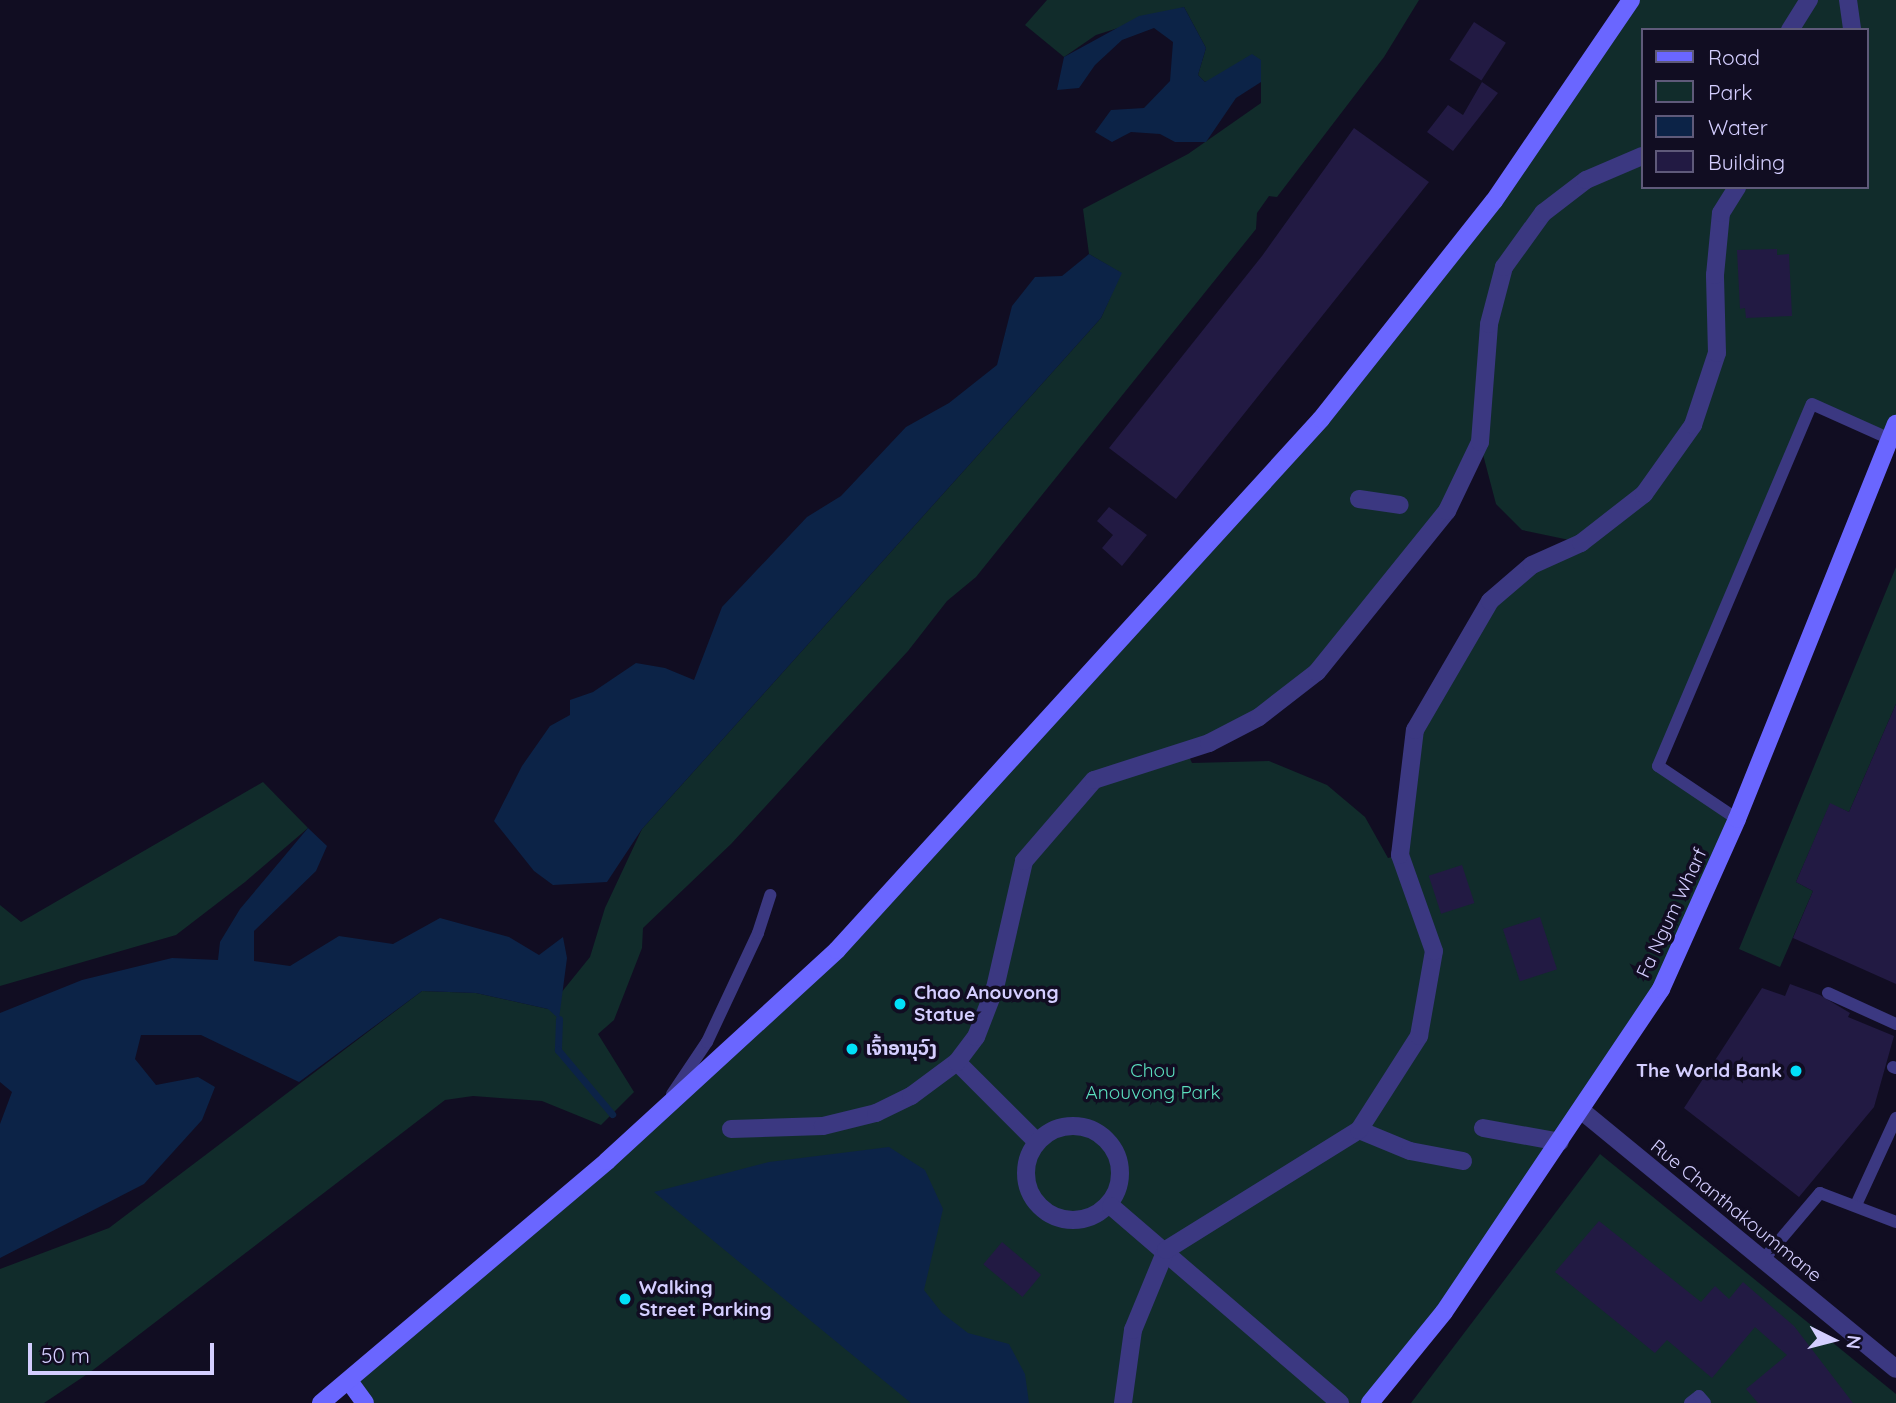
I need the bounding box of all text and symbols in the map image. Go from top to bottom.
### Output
legend [1640,28,1868,189]
text: Road [1708,44,1760,70]
text: Park [1708,79,1752,105]
text: Water [1708,114,1768,140]
text: Building [1708,149,1785,175]
street label: Fa Ngum Wharf [1632,844,1712,982]
place label: Chao Anouvong Statue [914,982,1059,1026]
marker: Chao Anouvong Statue [892,996,908,1012]
place label: ເຈົ້າອານຸວົງ [866,1038,937,1060]
marker: ເຈົ້າອານຸວົງ [844,1041,860,1057]
park label: Chou Anouvong Park [1085,1060,1221,1104]
place label: The World Bank [1636,1060,1782,1082]
marker: The World Bank [1788,1063,1804,1079]
street label: Rue Chanthakoummane [1646,1135,1826,1287]
place label: Walking Street Parking [639,1277,772,1321]
marker: Walking Street Parking [617,1291,633,1307]
north arrow [1798,1305,1868,1375]
scale bar [32,1330,217,1374]
text: N [1841,1334,1867,1350]
text: 50 m [41,1342,90,1368]

